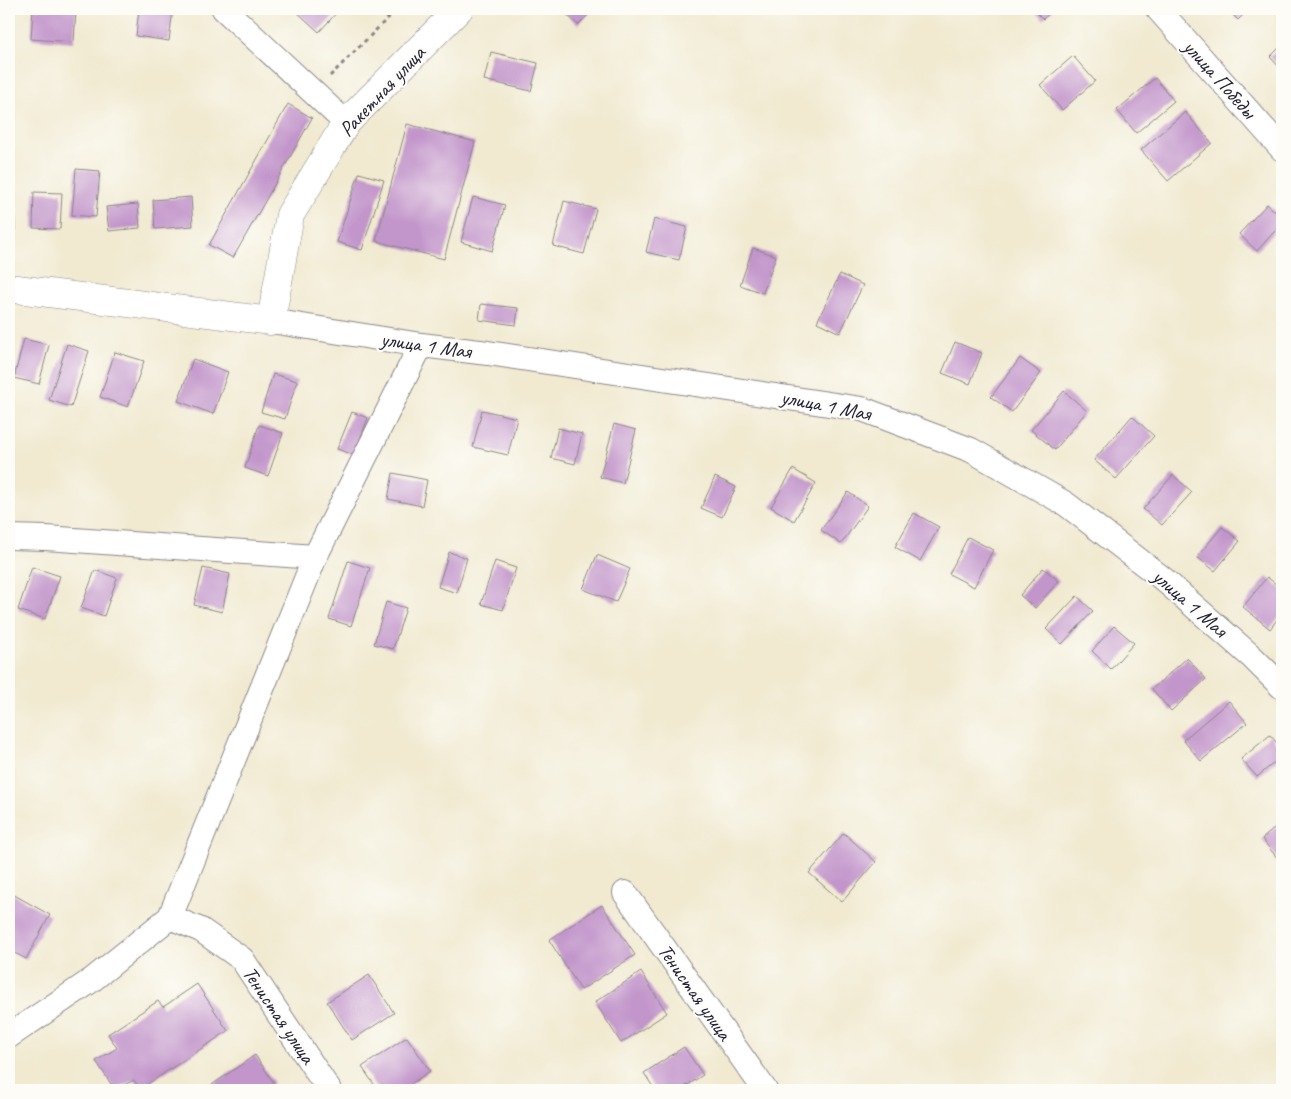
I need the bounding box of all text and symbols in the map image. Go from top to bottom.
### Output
street label: улица Победы [1177,33,1263,125]
street label: Ракетная улица [333,39,432,142]
street label: улица 1 Мая [377,326,474,364]
street label: улица 1 Мая [777,383,874,427]
street label: улица 1 Мая [1146,562,1234,644]
street label: Тенистая улица [652,939,739,1047]
street label: Тенистая улица [237,961,322,1070]

